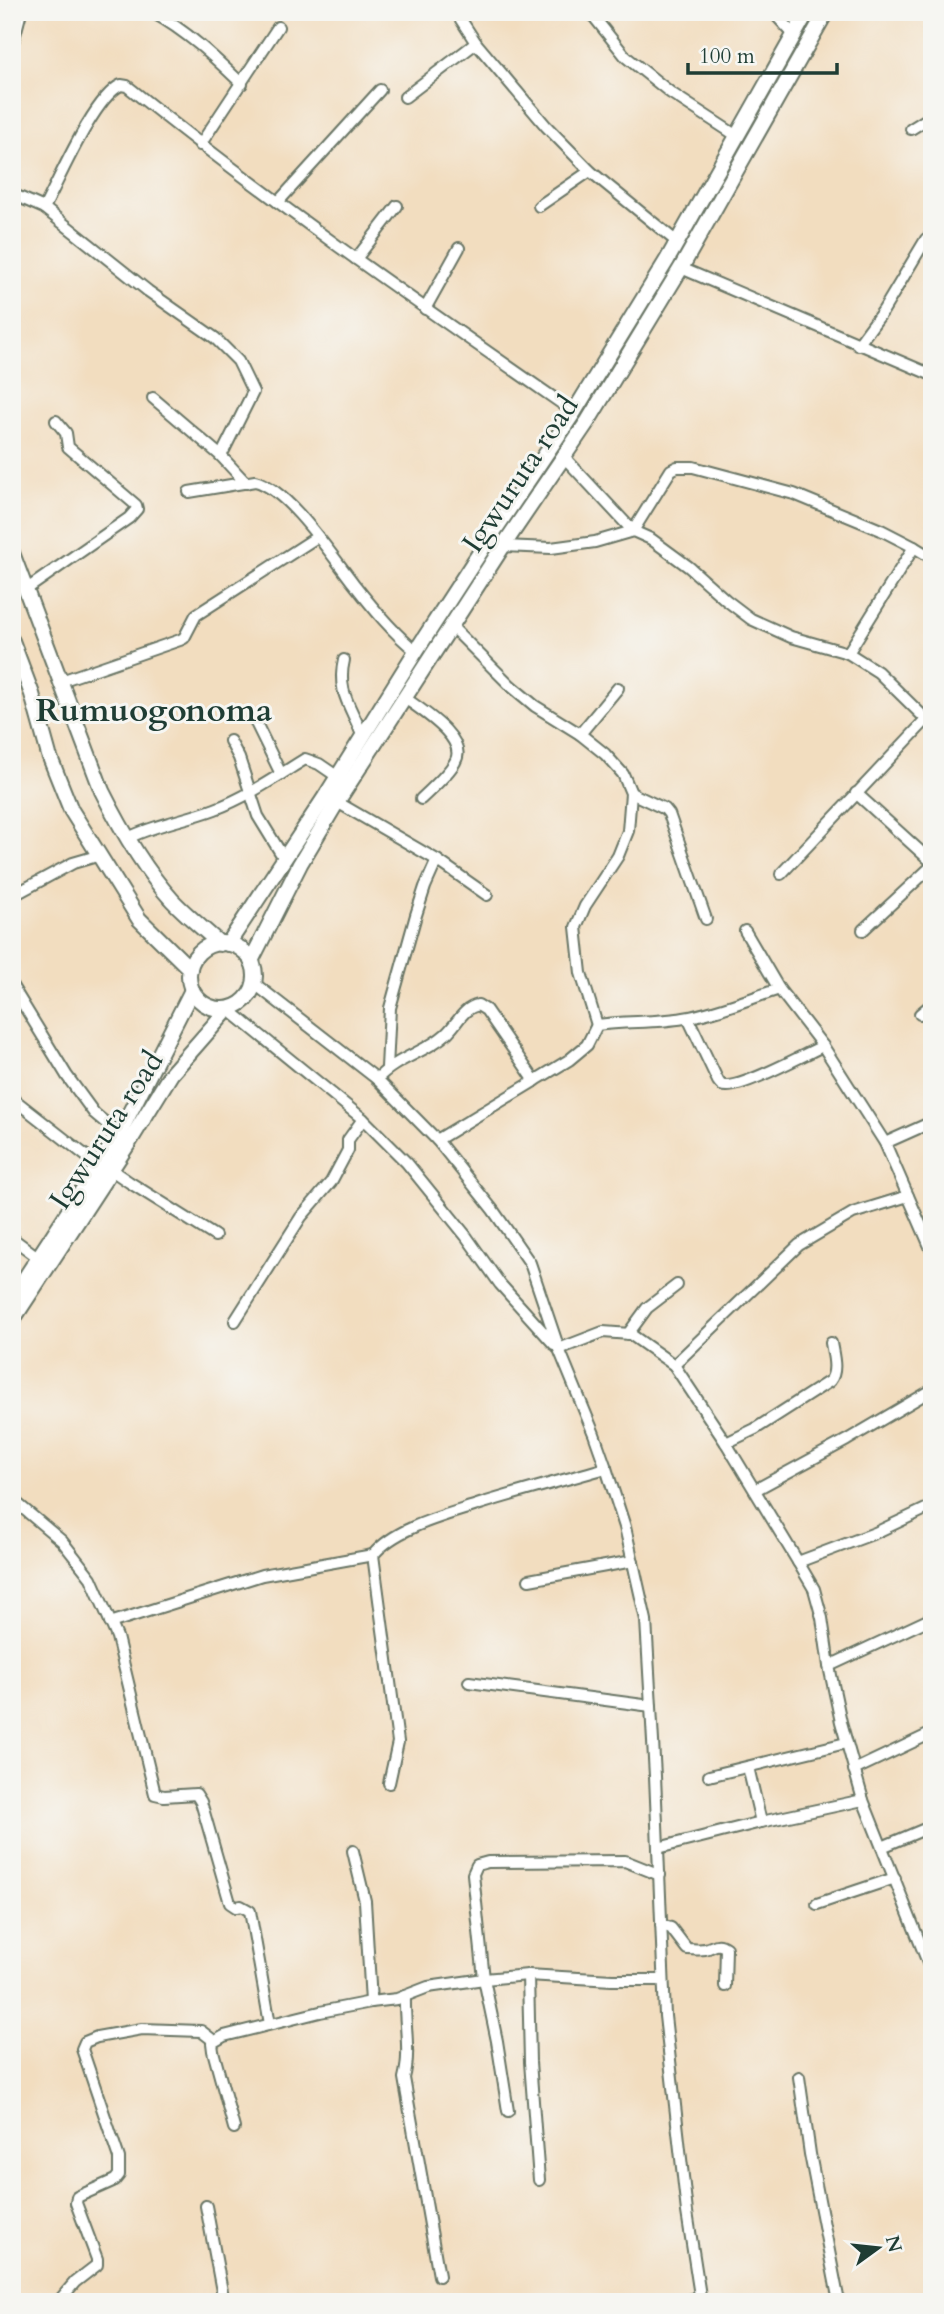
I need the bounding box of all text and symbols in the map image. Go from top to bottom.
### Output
scale bar [688,32,837,76]
text: 100 m [699,42,755,71]
street label: Igwuruta road [453,388,588,561]
district label: Rumuogonoma [36,688,272,733]
street label: Igwuruta road [40,1043,173,1218]
north arrow [842,2212,912,2282]
text: N [879,2233,908,2256]

